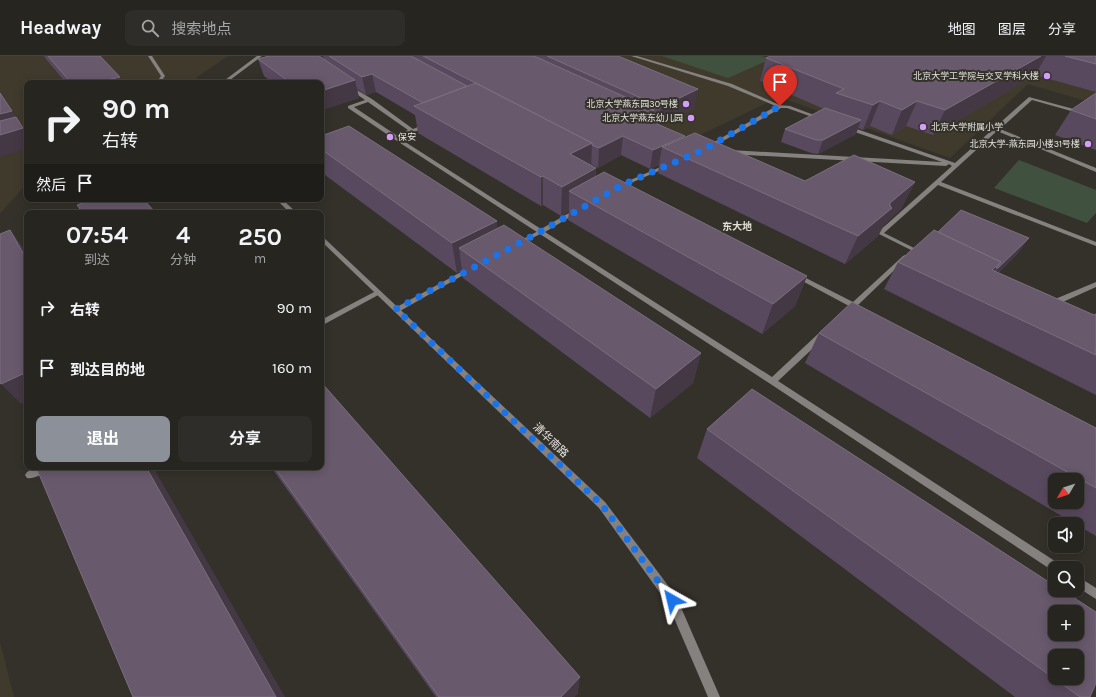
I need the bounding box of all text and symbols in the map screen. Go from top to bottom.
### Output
search box [125,10,405,46]
text: Headway [20,17,101,39]
icon: search [139,17,161,39]
text: 搜索地点 [171,20,231,38]
text: 地图 [948,21,976,38]
text: 图层 [998,21,1026,38]
text: 分享 [1048,21,1076,38]
pin [763,65,797,106]
icon: arrive [769,71,791,93]
place label: 北京大学工学院与交叉学科大楼 [913,71,1039,81]
marker: 北京大学工学院与交叉学科大楼 [1042,71,1052,81]
text: 90 m [102,92,170,125]
icon: right [36,96,88,148]
place label: 北京大学燕东园30号楼 [586,99,678,109]
marker: 北京大学燕东园30号楼 [681,99,691,109]
place label: 北京大学燕东幼儿园 [602,113,683,123]
marker: 北京大学燕东幼儿园 [686,113,696,123]
marker: 北京大学附属小学 [918,122,928,132]
place label: 北京大学附属小学 [931,122,1003,132]
text: 右转 [102,130,138,152]
marker: 保安 [385,132,395,142]
place label: 保安 [398,132,416,142]
place label: 北京大学-燕东园小楼31号楼 [970,139,1080,149]
marker: 北京大学-燕东园小楼31号楼 [1083,139,1093,149]
icon: arrive [74,172,96,194]
text: 然后 [36,176,66,194]
text: 07:54 [66,221,128,249]
text: 4 [176,221,190,249]
district label: 东大地 [722,221,752,233]
text: 250 [238,223,282,251]
text: m [254,251,266,266]
text: 到达 [84,252,110,267]
text: 分钟 [170,252,196,267]
icon: right [36,297,58,319]
text: 90 m [277,299,312,317]
text: 右转 [70,301,100,319]
icon: arrive [36,357,58,379]
text: 160 m [272,359,312,377]
text: 到达目的地 [70,361,145,379]
button: 退出 [36,416,170,462]
button: 分享 [178,416,312,462]
street label: 清华南路 [530,420,571,460]
north arrow [1048,473,1084,509]
map controls [1048,473,1084,685]
button: sound [1048,517,1084,553]
button: search [1048,561,1084,597]
position arrow [651,579,693,621]
button: + [1048,605,1084,641]
button: − [1048,649,1084,685]

